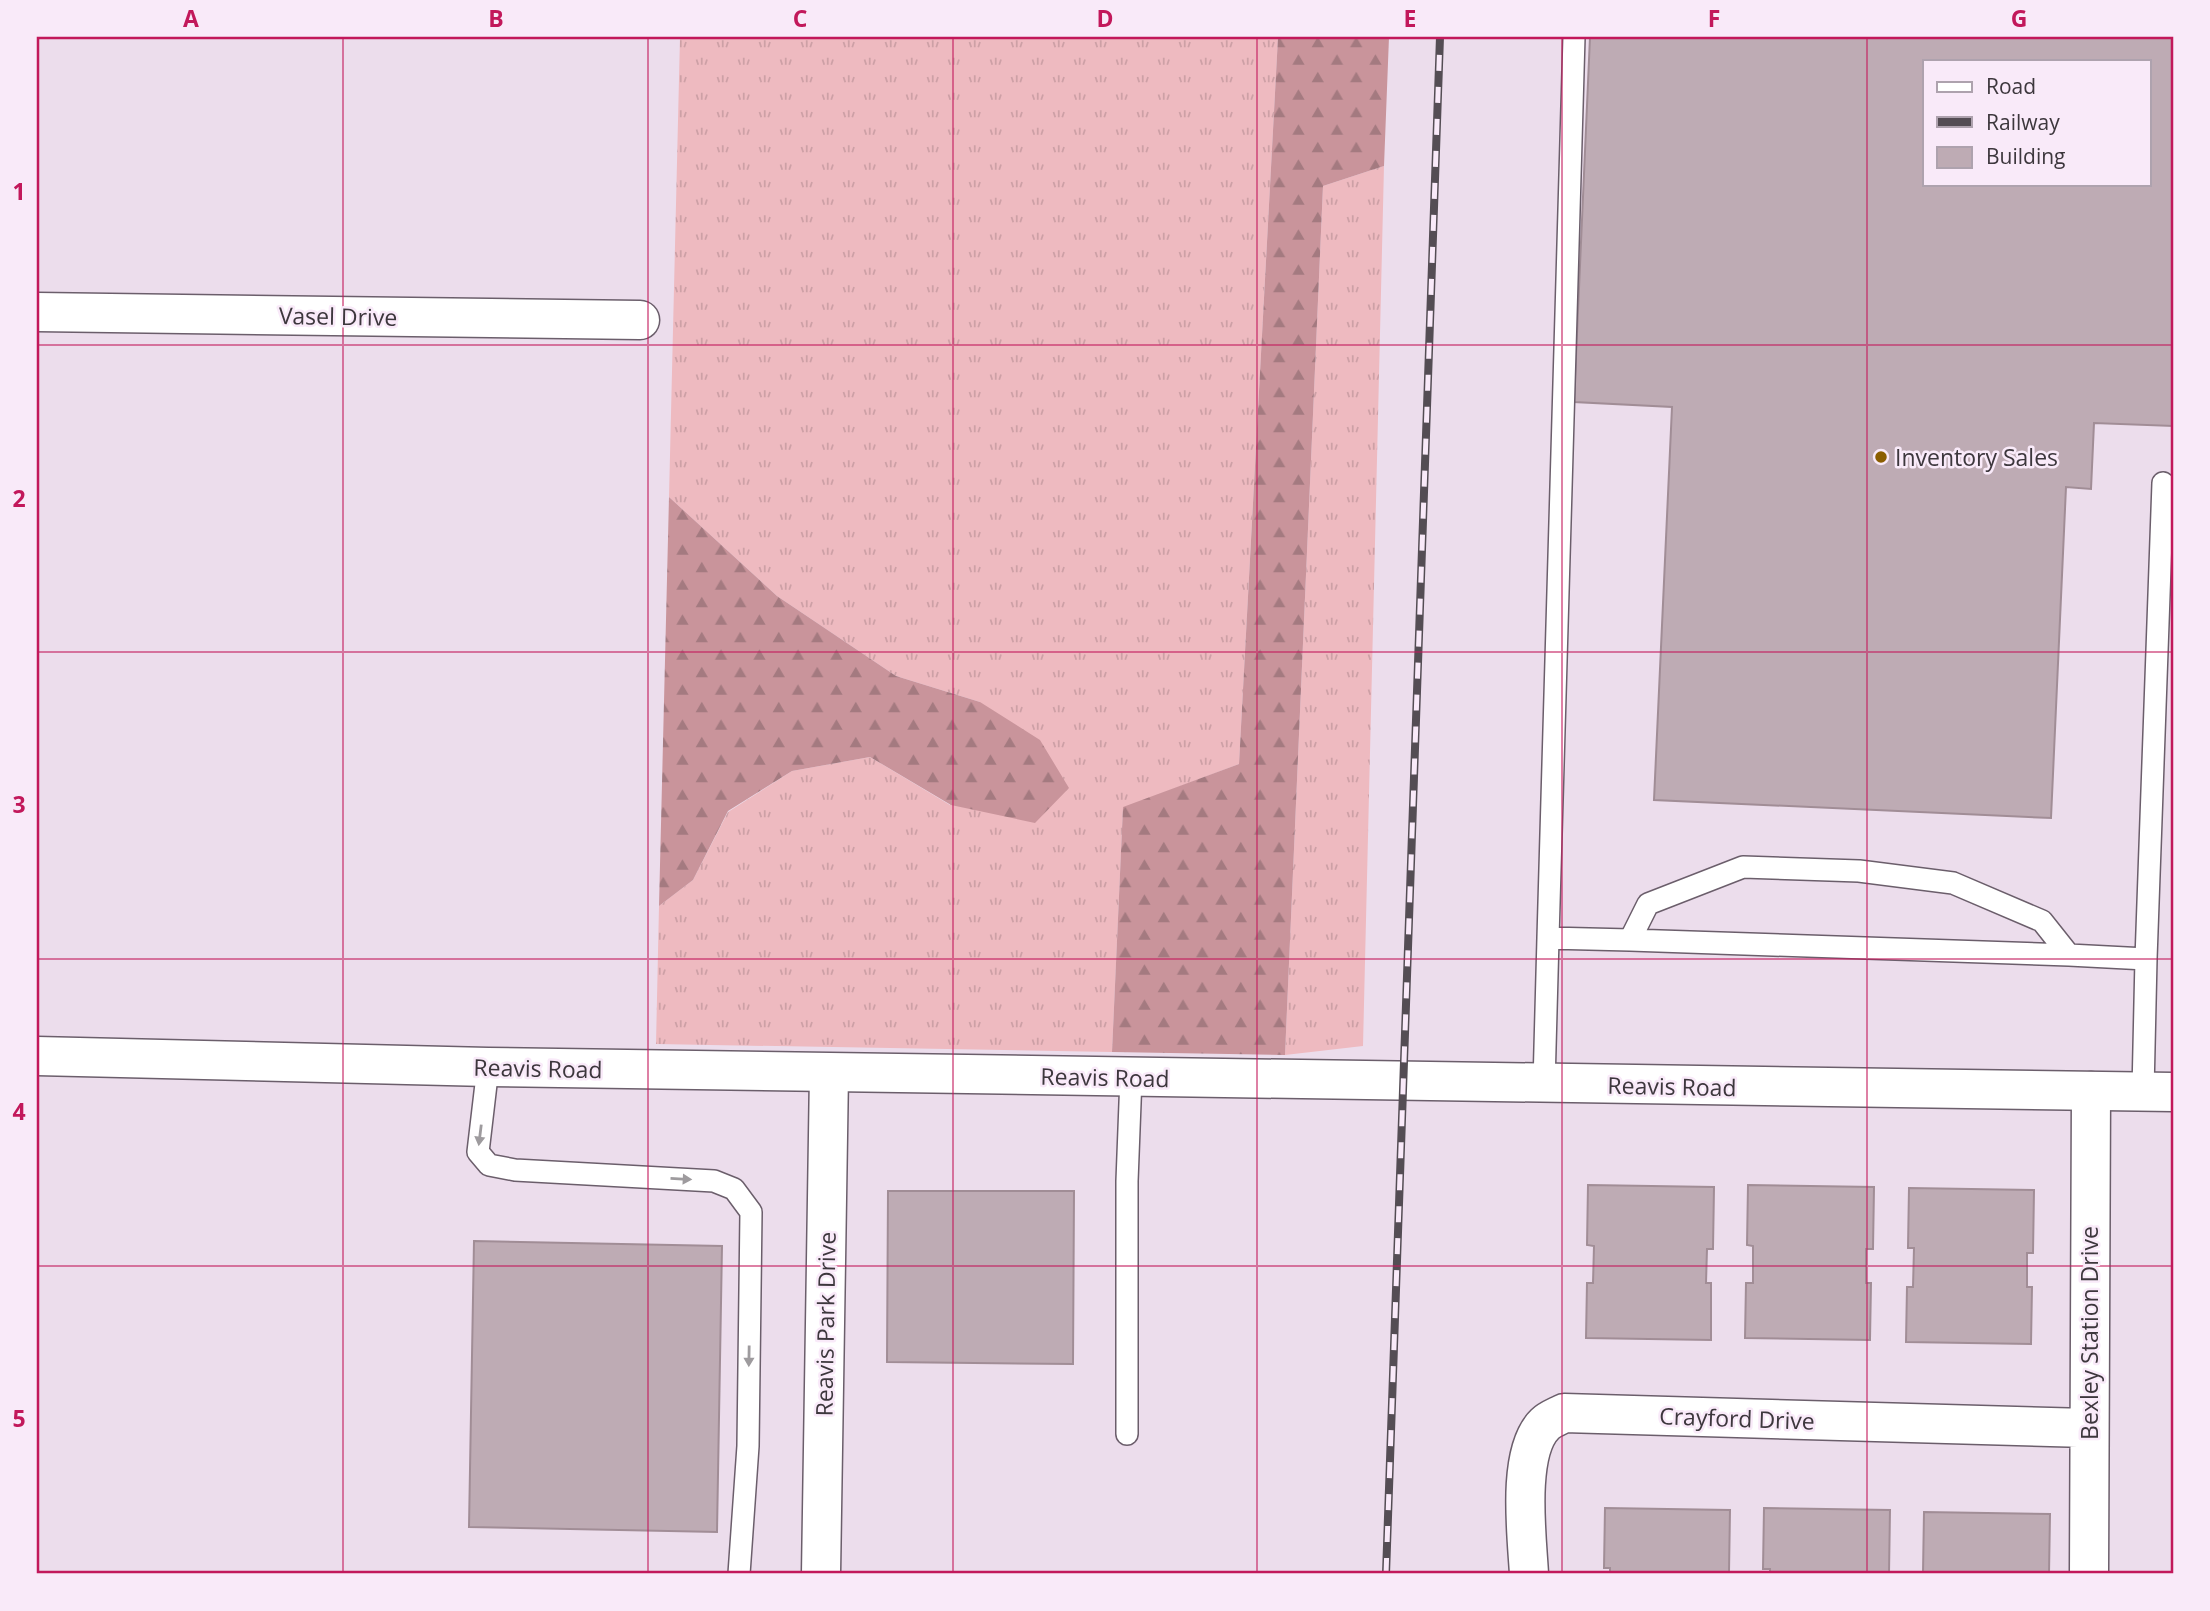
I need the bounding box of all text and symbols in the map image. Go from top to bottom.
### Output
text: A [183,2,199,34]
text: B [488,2,504,34]
text: C [793,2,807,34]
text: D [1096,2,1114,34]
text: E [1404,2,1416,34]
text: F [1708,2,1720,34]
text: G [2011,2,2027,34]
legend [1923,60,2150,186]
text: Road [1986,72,2036,100]
text: Railway [1986,108,2060,136]
text: Building [1986,142,2065,170]
text: 1 [12,175,26,207]
street label: Vasel Drive [279,299,397,333]
place label: Inventory Sales [1895,441,2058,473]
marker: Inventory Sales [1873,449,1889,465]
text: 2 [12,482,26,514]
text: 3 [12,788,26,820]
street label: Reavis Road [473,1051,603,1085]
street label: Reavis Road [1040,1060,1170,1094]
street label: Reavis Road [1607,1069,1737,1103]
text: 4 [12,1095,26,1127]
one-way arrow [474,1124,485,1146]
one-way arrow [670,1173,692,1184]
street label: Bexley Station Drive [2073,1226,2105,1440]
street label: Reavis Park Drive [807,1231,843,1417]
one-way arrow [743,1345,755,1367]
street label: Crayford Drive [1659,1399,1815,1437]
text: 5 [12,1402,26,1434]

